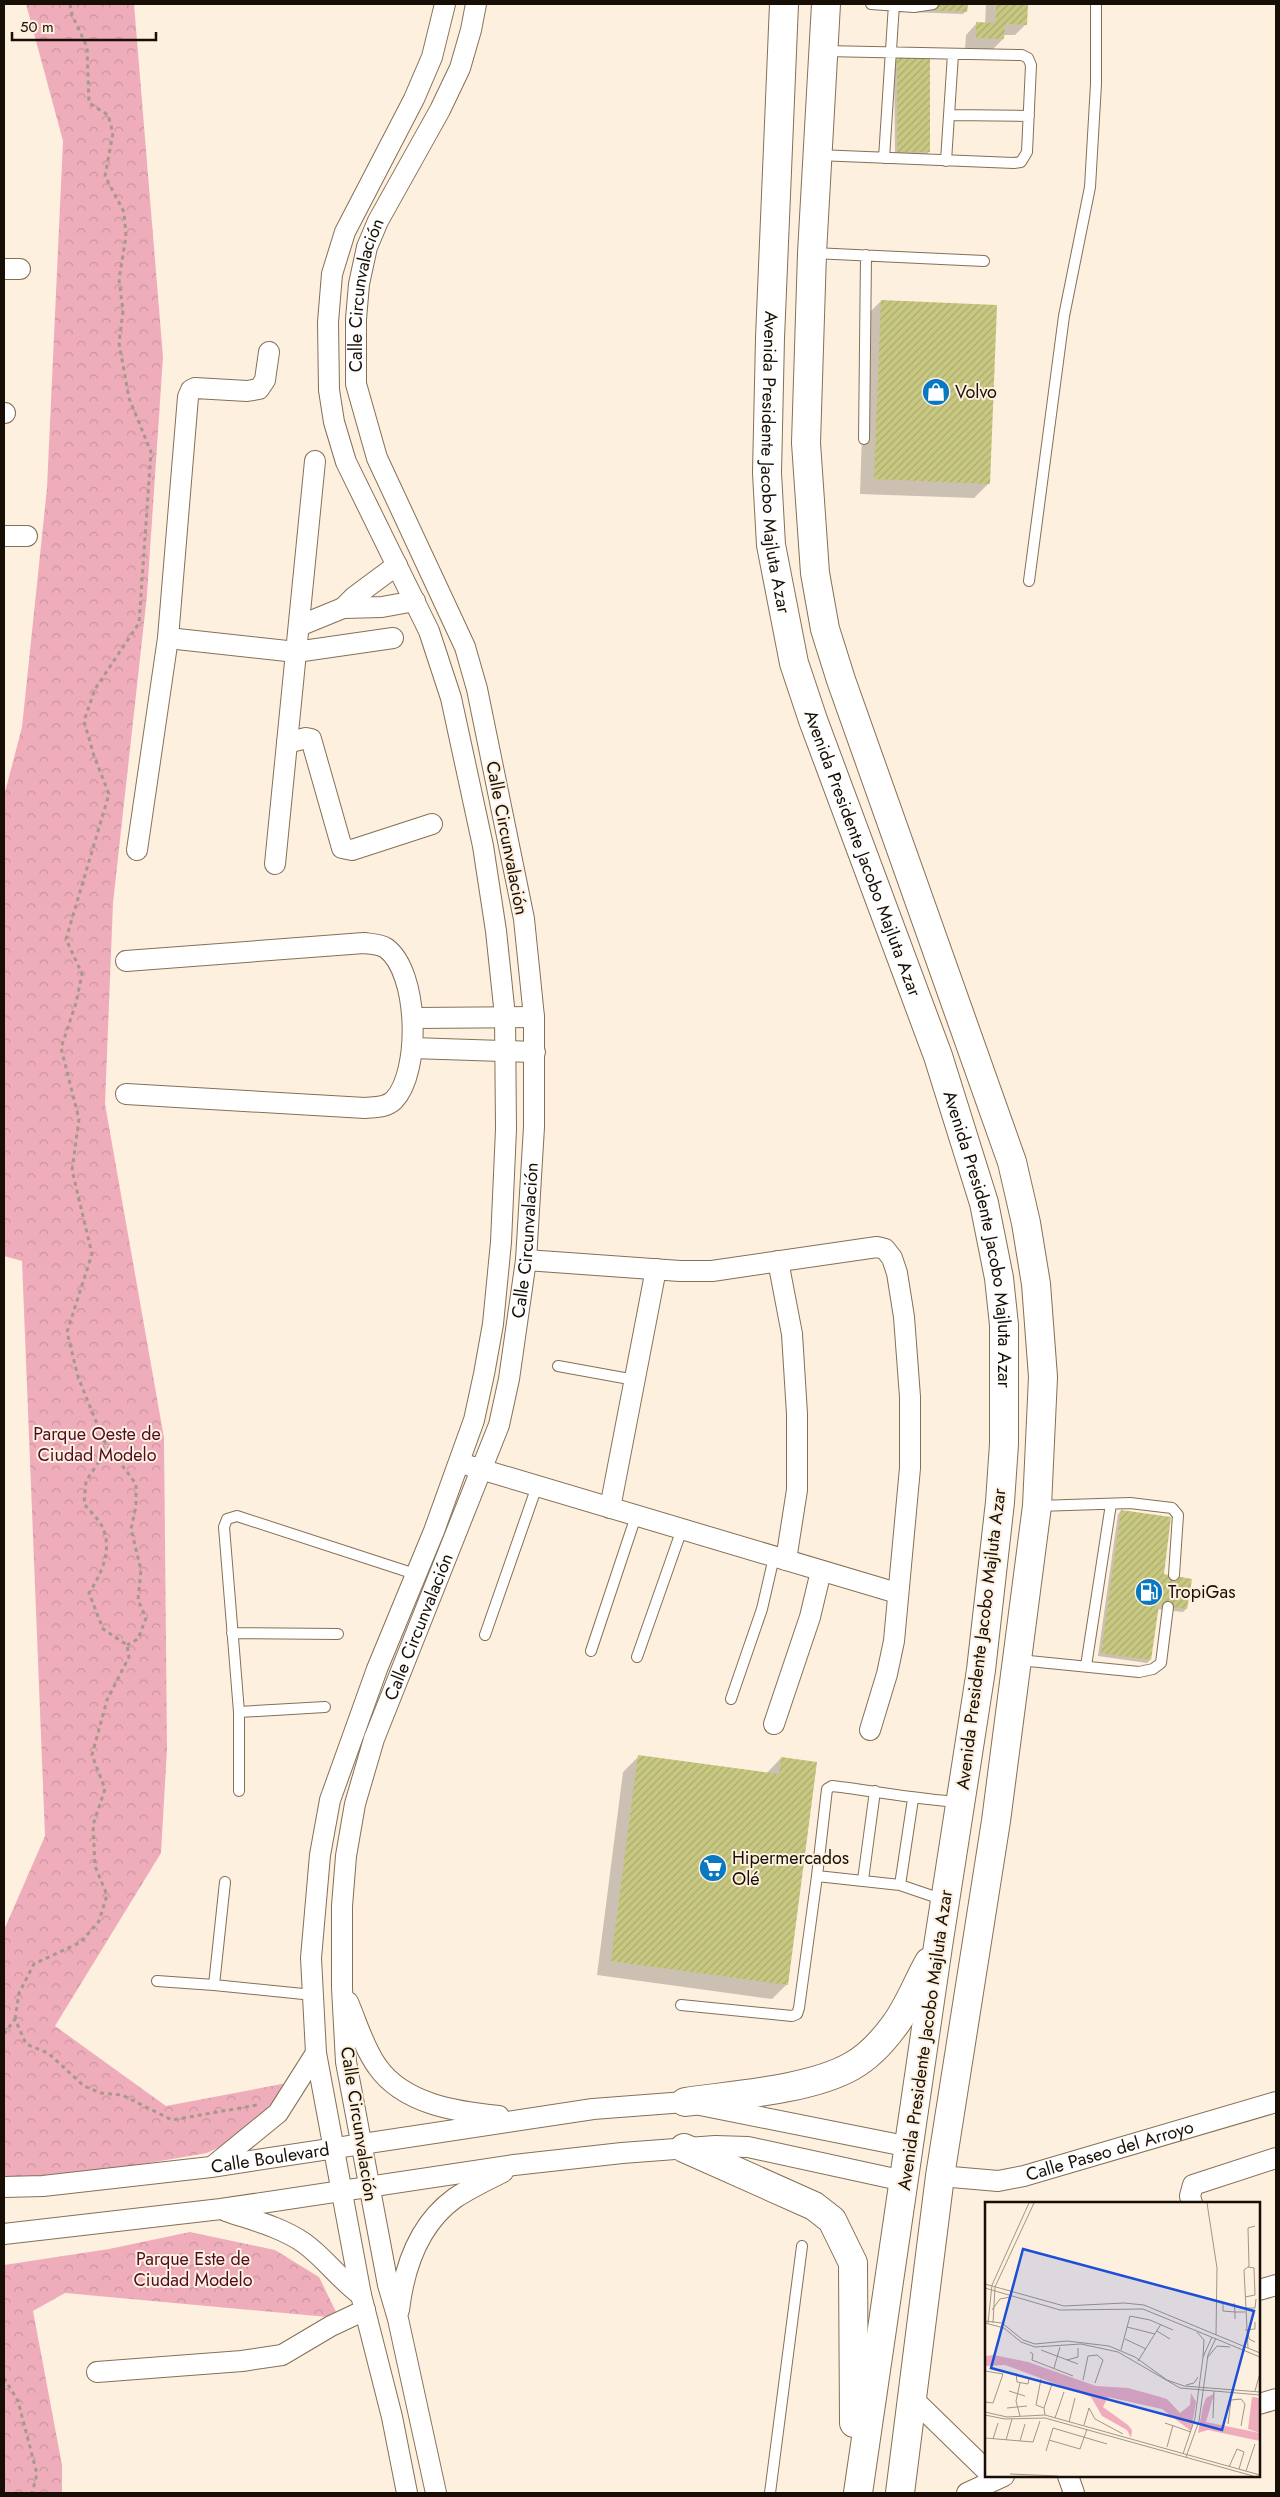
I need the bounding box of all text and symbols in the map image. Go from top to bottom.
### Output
scale bar [12,10,156,42]
text: 50 m [20,16,54,38]
street label: Calle Circunvalación [343,214,391,372]
street label: Avenida Presidente Jacobo Majluta Azar [754,310,797,616]
shop icon: Volvo [921,377,951,407]
place label: Volvo [955,379,997,405]
street label: Avenida Presidente Jacobo Majluta Azar [798,707,928,1001]
street label: Calle Circunvalación [479,759,535,917]
street label: Avenida Presidente Jacobo Majluta Azar [937,1087,1017,1389]
street label: Calle Circunvalación [505,1162,545,1320]
park label: Parque Oeste de Ciudad Modelo [33,1421,161,1468]
street label: Avenida Presidente Jacobo Majluta Azar [950,1486,1012,1791]
street label: Calle Circunvalación [378,1549,460,1704]
fuel station icon: TropiGas [1134,1577,1164,1607]
place label: TropiGas [1168,1579,1235,1605]
place label: Hipermercados Olé [732,1845,849,1892]
supermarket icon: Hipermercados Olé [698,1853,728,1883]
street label: Avenida Presidente Jacobo Majluta Azar [891,1887,959,2192]
street label: Calle Circunvalación [334,2045,384,2203]
street label: Calle Paseo del Arroyo [1023,2114,1197,2188]
street label: Calle Boulevard [209,2136,331,2180]
inset map [985,2202,1260,2477]
park label: Parque Este de Ciudad Modelo [134,2246,253,2293]

